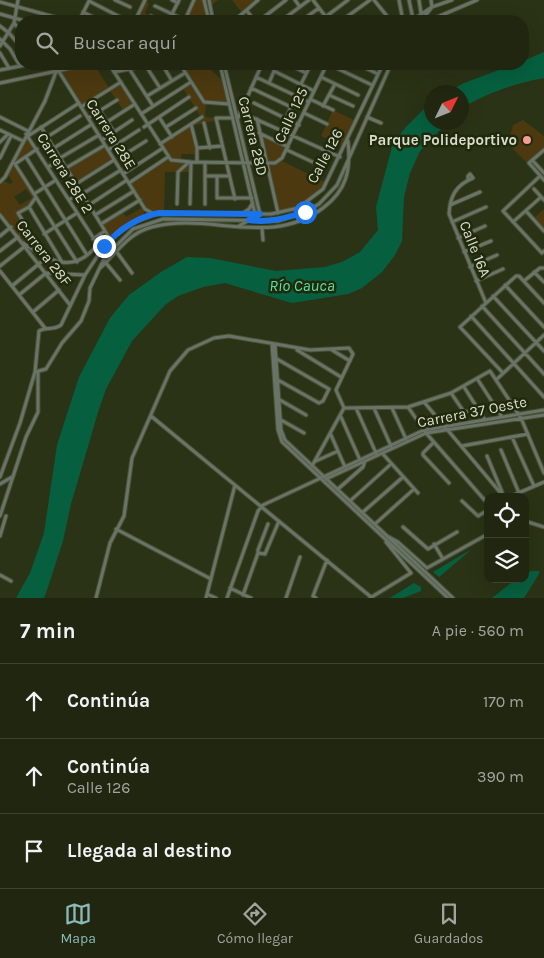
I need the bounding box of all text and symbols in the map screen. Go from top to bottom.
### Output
search box [15,15,529,70]
icon: search [33,29,61,57]
text: Buscar aquí [73,32,177,54]
street label: Calle 125 [270,84,312,146]
north arrow [424,85,469,130]
street label: Carrera 28D [234,94,272,178]
street label: Carrera 28E [82,95,140,173]
street label: Calle 126 [303,126,347,186]
street label: Carrera 28E 2 [33,129,97,217]
place label: Parque Polideportivo [369,131,517,149]
marker: Parque Polideportivo [521,134,533,146]
route start [294,201,317,224]
street label: Carrera 28F [13,216,75,290]
street label: Calle 16A [456,218,495,280]
route end [93,235,116,258]
water label: Río Cauca [269,276,335,295]
street label: Carrera 37 Oeste [416,393,528,431]
map controls [484,493,529,583]
button: locate [484,493,529,538]
button: layers [484,538,529,583]
text: 7 min [20,619,76,643]
text: A pie · 560 m [432,621,524,640]
icon: ahead [20,687,48,715]
text: Continúa [67,690,150,712]
text: 170 m [483,692,524,711]
text: Continúa [67,756,150,778]
icon: ahead [20,762,48,790]
text: 390 m [477,767,524,786]
text: Calle 126 [67,778,130,797]
icon: arrive [20,837,48,865]
text: Llegada al destino [67,840,232,862]
tab: Mapa [60,900,96,947]
tab: Cómo llegar [217,900,293,947]
tab: Guardados [414,900,483,947]

